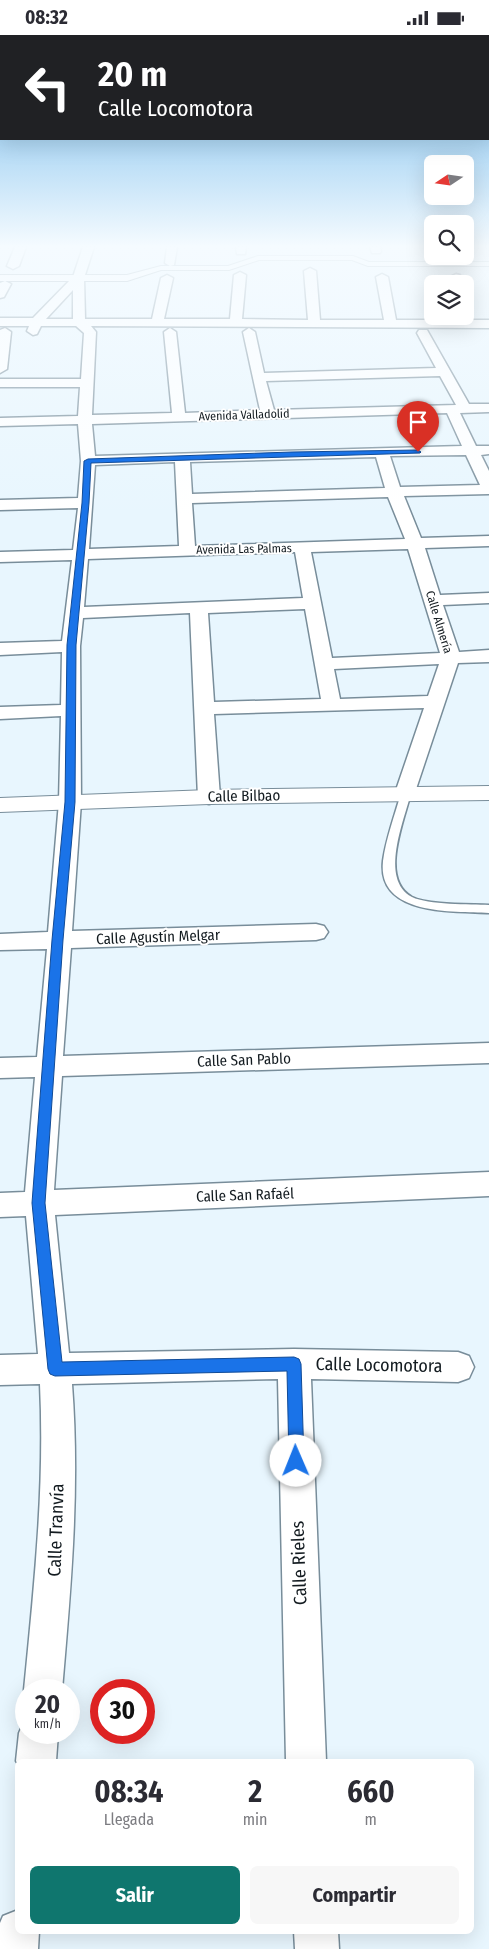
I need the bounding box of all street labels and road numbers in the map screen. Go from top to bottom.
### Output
street label: Avenida Valladolid [198,406,290,424]
street label: Avenida Las Palmas [196,541,292,557]
street label: Calle Almería [423,589,455,655]
street label: Calle Bilbao [208,786,280,806]
street label: Calle Agustín Melgar [96,926,221,948]
street label: Calle San Pablo [197,1049,291,1071]
street label: Calle San Rafaél [196,1184,294,1206]
street label: Calle Locomotora [315,1353,443,1377]
street label: Calle Tranvía [43,1483,69,1577]
street label: Calle Rieles [287,1520,311,1606]

